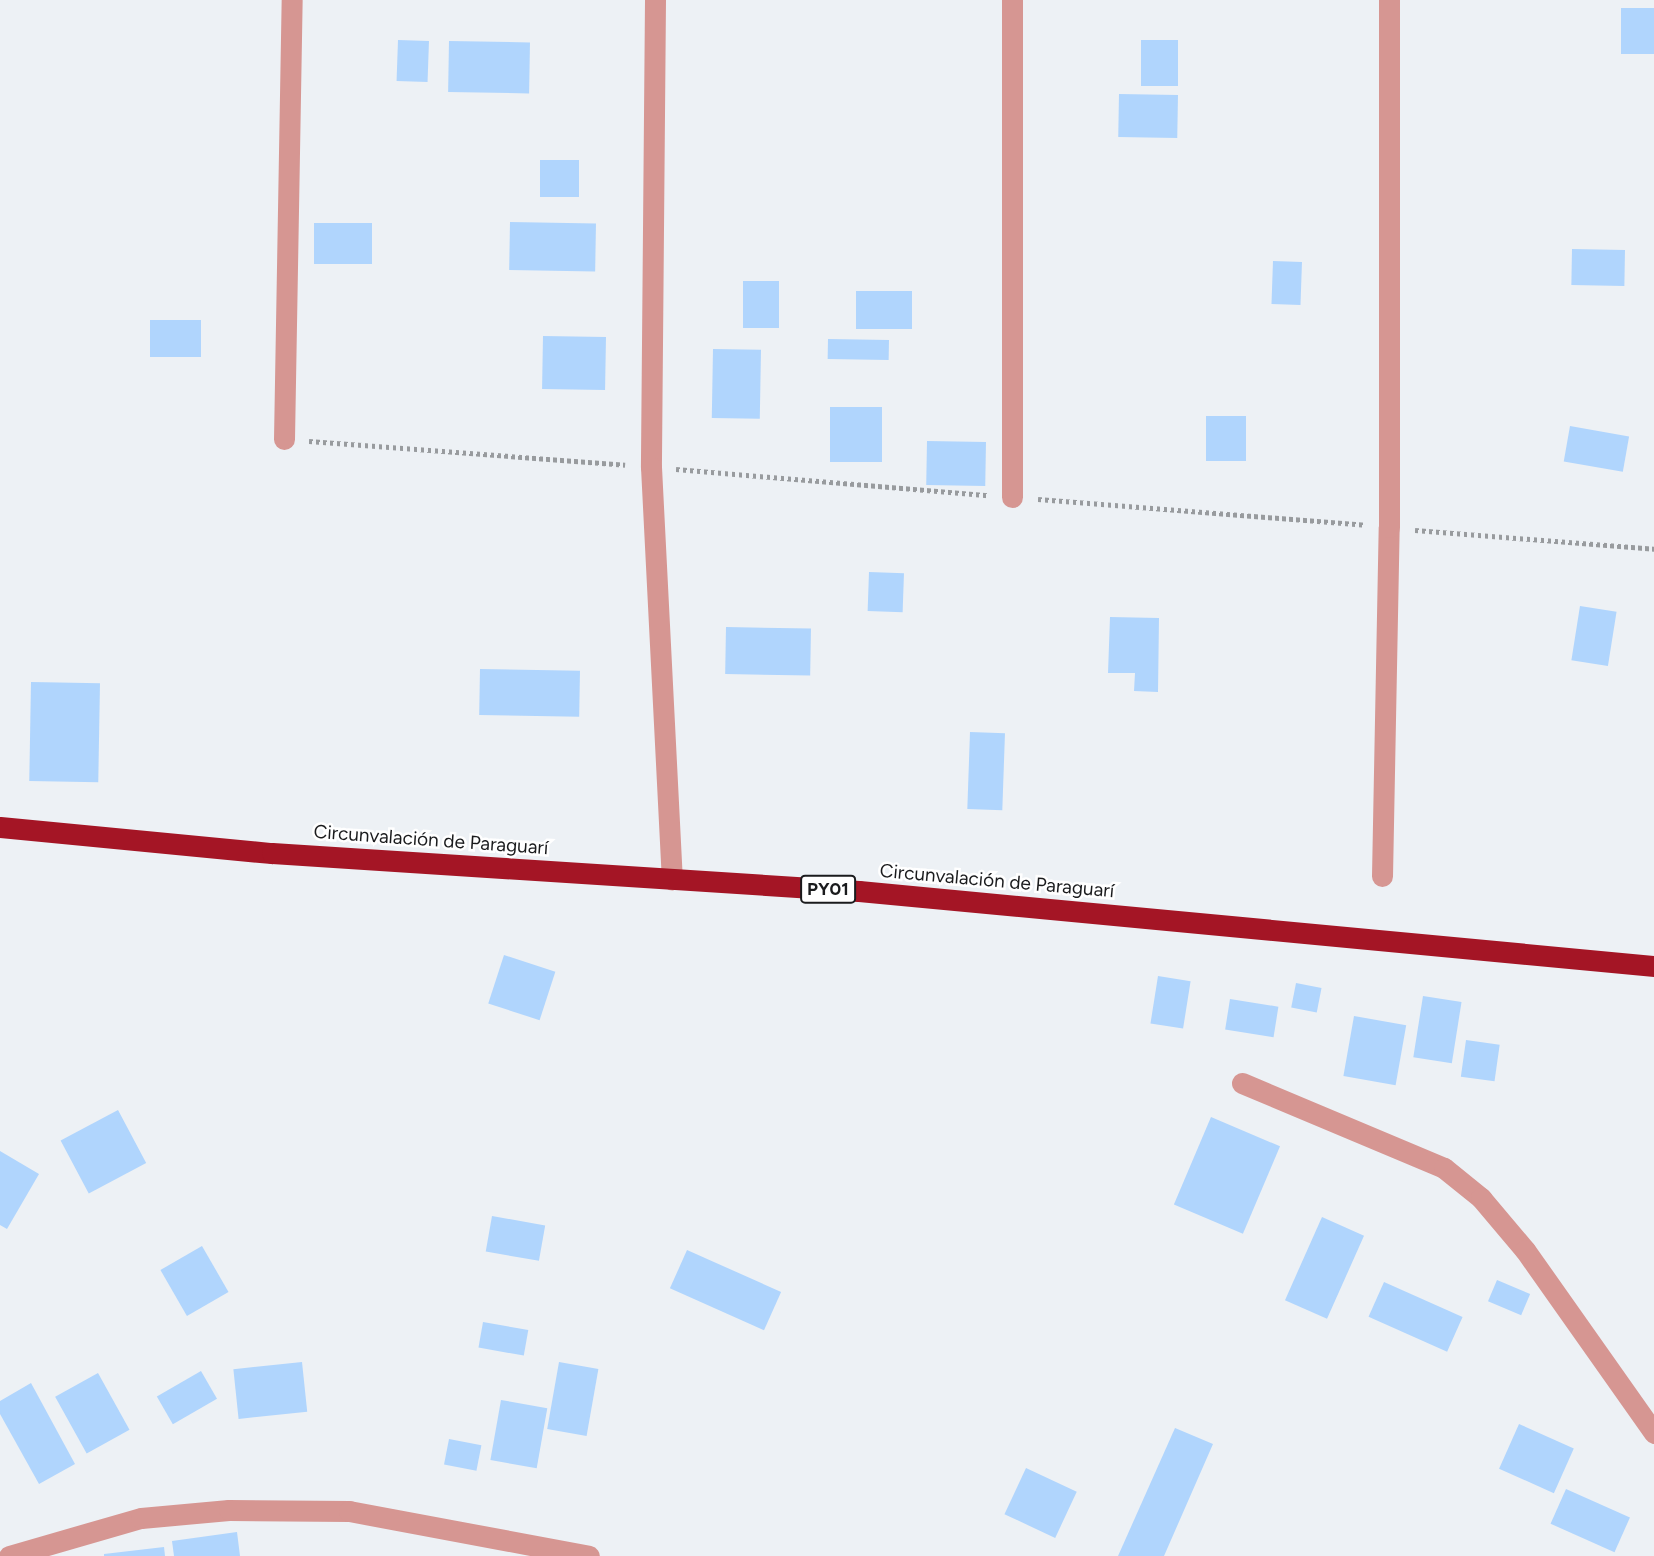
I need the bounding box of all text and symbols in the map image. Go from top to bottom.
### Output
street label: Circunvalación de Paraguarí [313,820,549,860]
street label: Circunvalación de Paraguarí [879,859,1115,903]
road number: PY01 [800,874,856,904]

